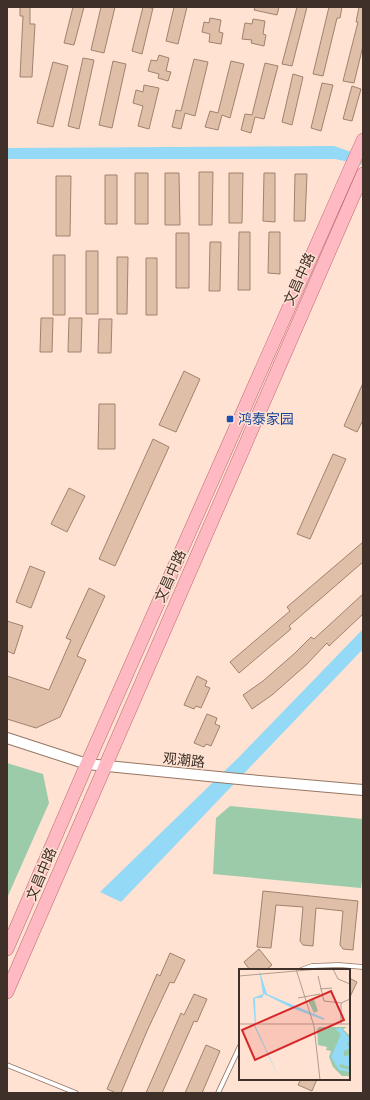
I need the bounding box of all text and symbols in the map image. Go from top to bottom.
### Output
street label: 文昌中路 [279,250,319,308]
place label: 鸿泰家园 [238,410,294,428]
marker: 鸿泰家园 [225,414,235,424]
street label: 文昌中路 [150,547,190,605]
street label: 观潮路 [162,749,206,771]
street label: 文昌中路 [22,845,60,903]
inset map [239,969,350,1080]

